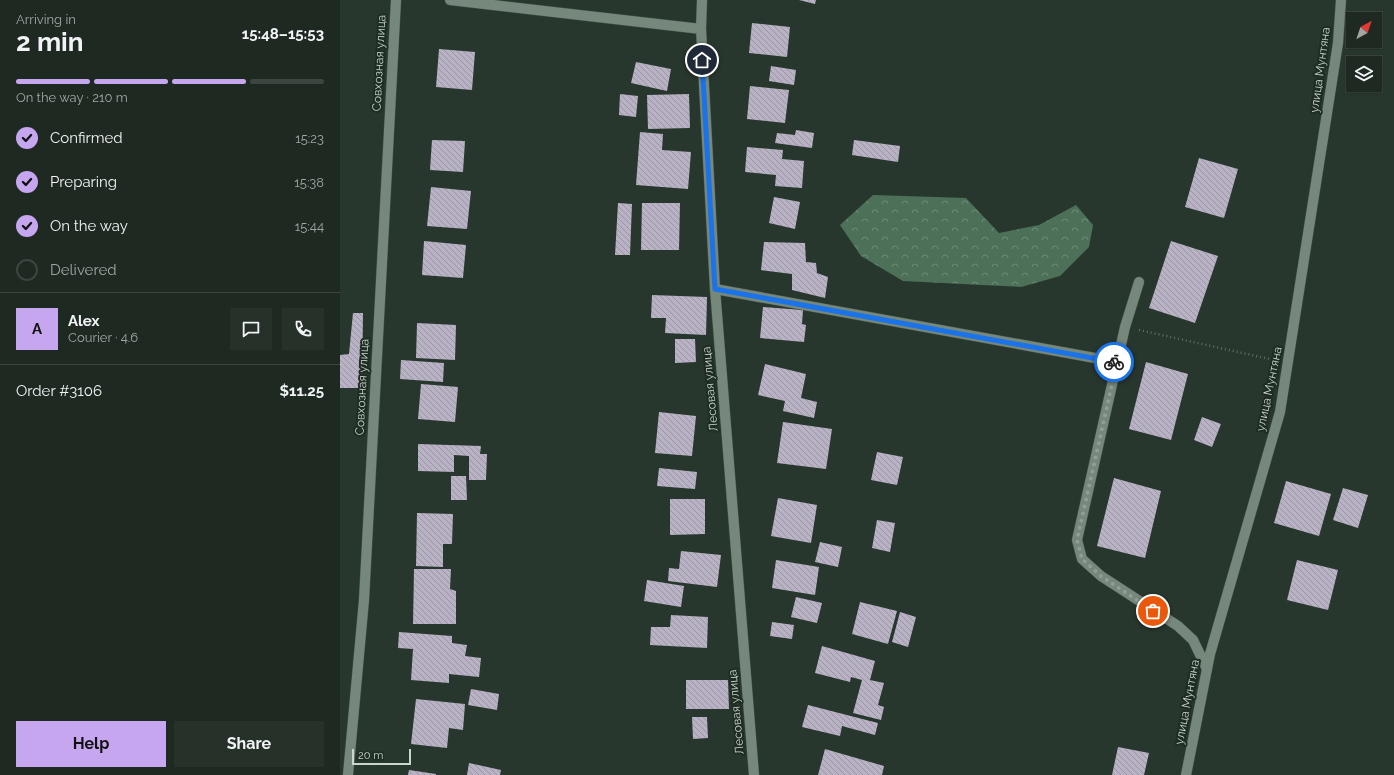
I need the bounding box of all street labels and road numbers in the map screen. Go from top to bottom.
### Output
street label: Совхозная улица [369,14,389,112]
street label: улица Мунтяна [1307,26,1333,114]
street label: Совхозная улица [352,338,372,436]
street label: улица Мунтяна [1253,345,1285,433]
street label: Лесовая улица [699,346,721,432]
street label: улица Мунтяна [1172,658,1202,746]
street label: Лесовая улица [725,669,747,755]

